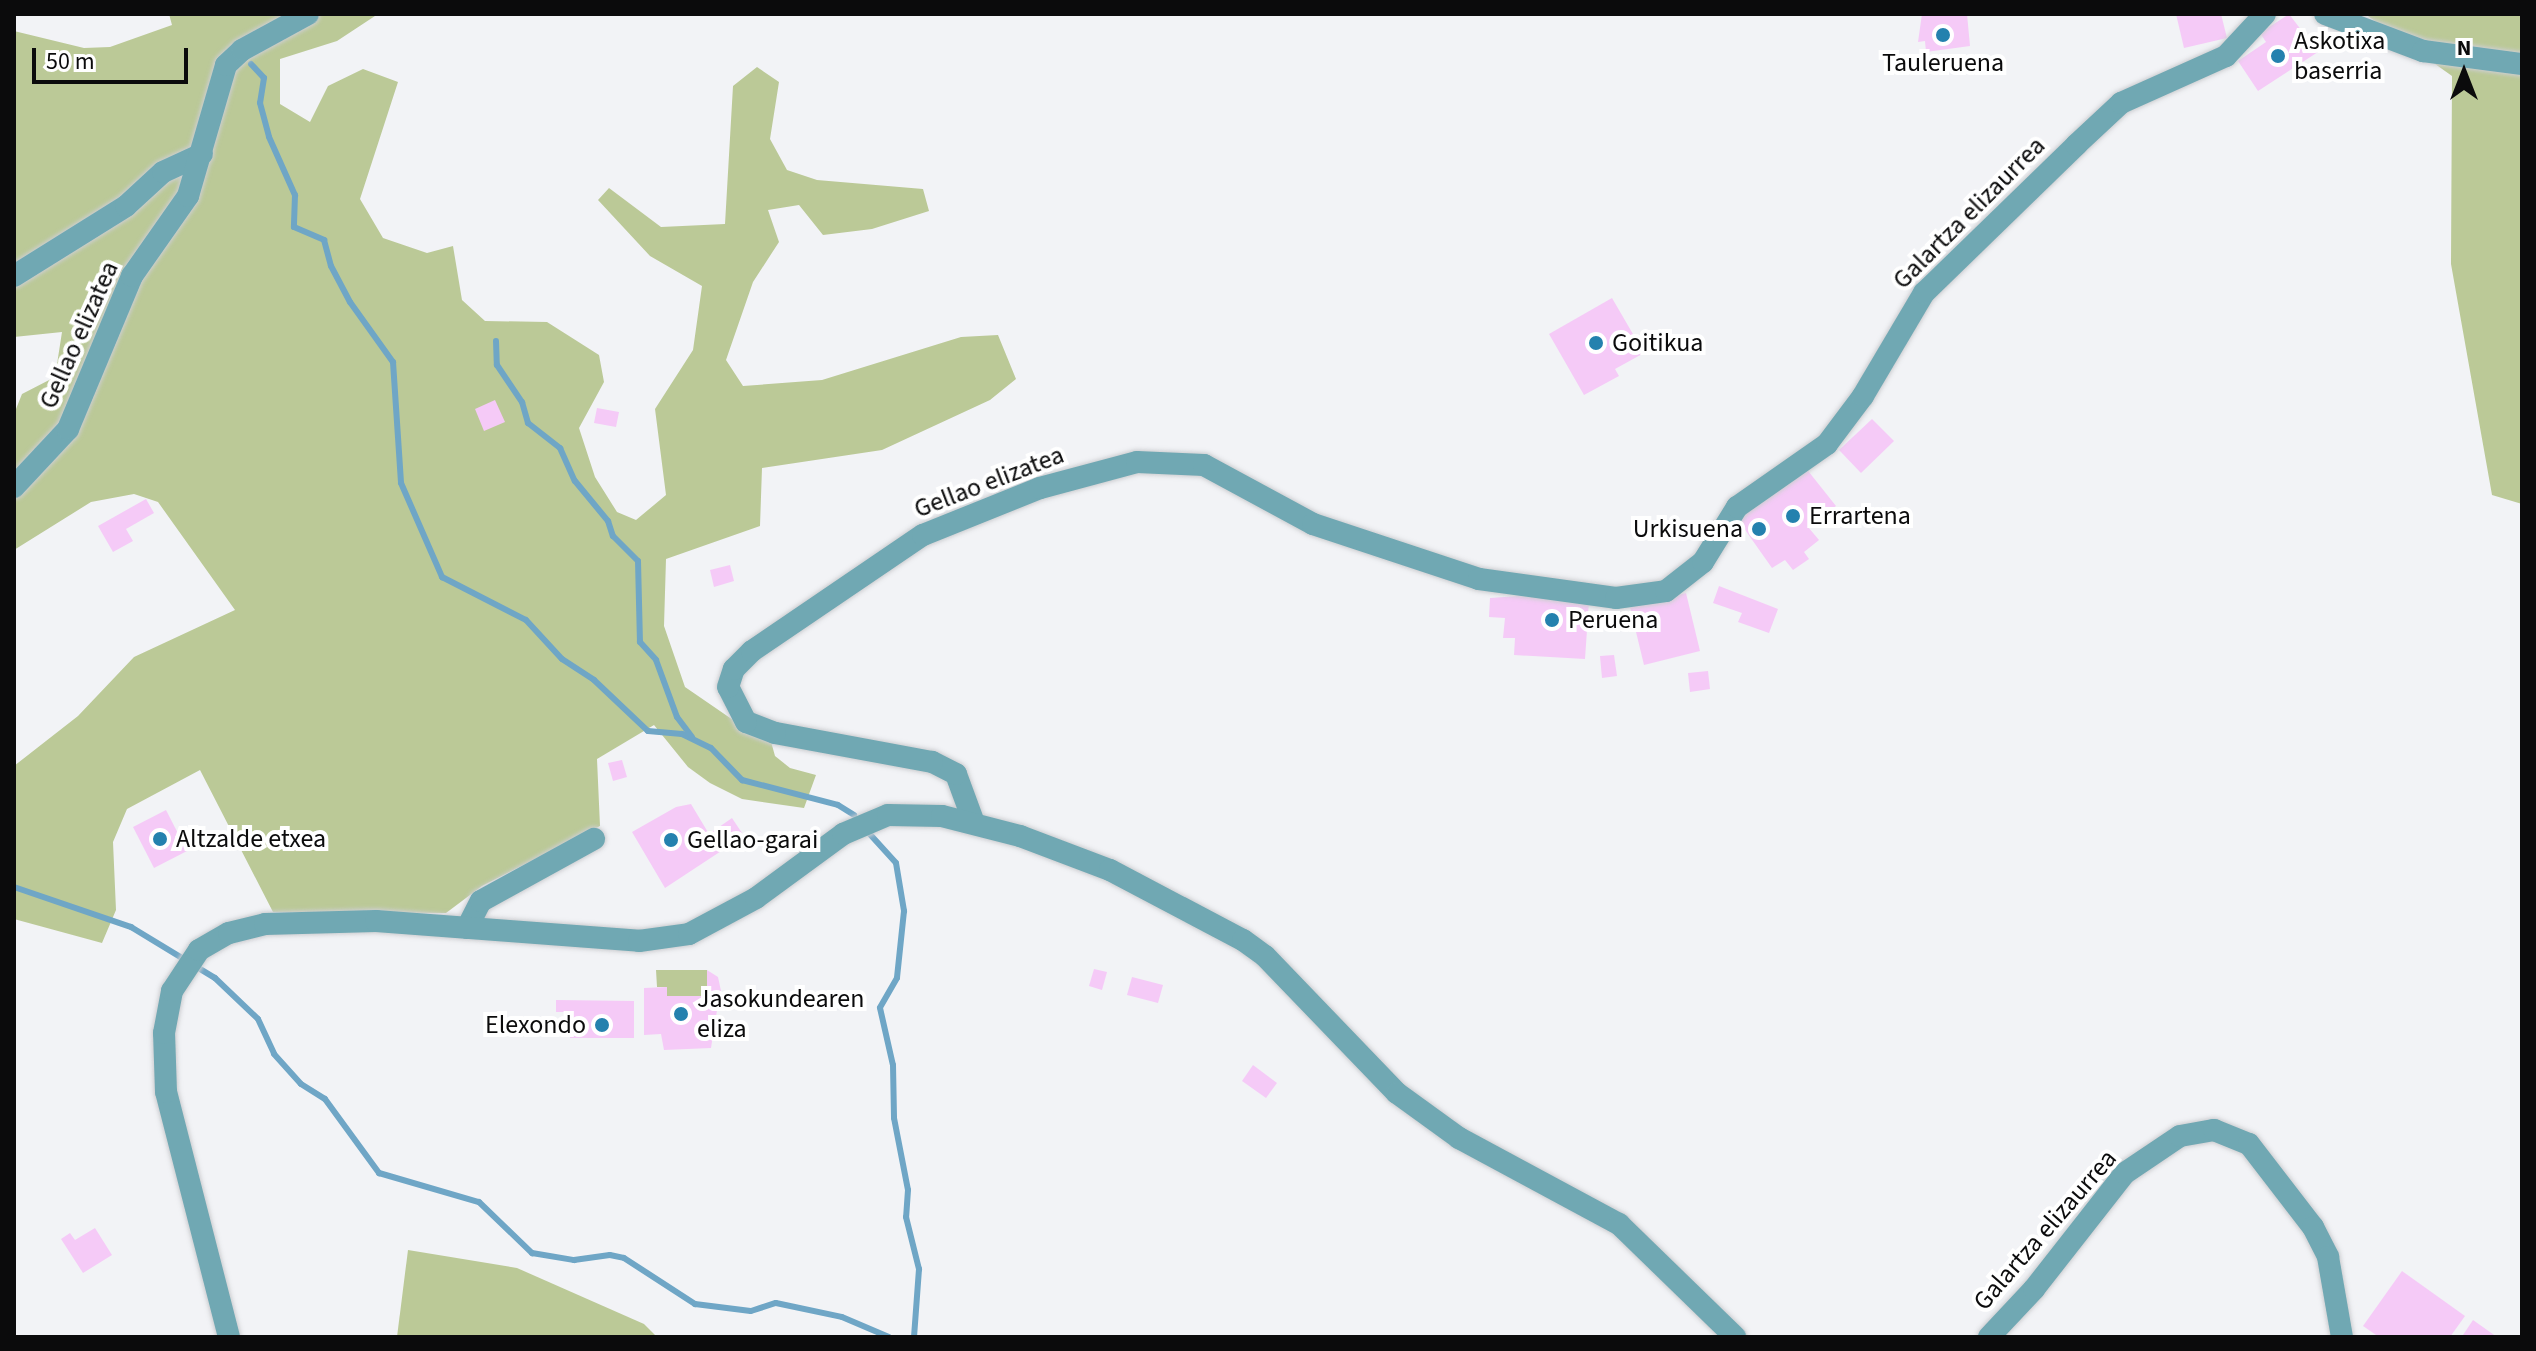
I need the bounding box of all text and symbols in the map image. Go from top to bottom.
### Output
place label: Askotixa baserria [2294,25,2385,86]
marker: Tauleruena [1934,26,1952,44]
scale bar [36,32,192,82]
north arrow [2424,32,2504,112]
text: N [2457,32,2471,64]
text: 50 m [46,44,95,79]
place label: Tauleruena [1882,47,2004,79]
marker: Askotixa baserria [2269,47,2287,65]
street label: Galartza elizaurrea [1886,130,2052,296]
street label: Gellao elizatea [33,257,125,413]
place label: Goitikua [1612,327,1703,359]
marker: Goitikua [1587,334,1605,352]
street label: Gellao elizatea [910,439,1068,525]
place label: Errartena [1809,500,1911,532]
marker: Errartena [1784,507,1802,525]
place label: Urkisuena [1633,513,1743,545]
marker: Urkisuena [1750,520,1768,538]
place label: Peruena [1568,604,1658,636]
marker: Peruena [1543,611,1561,629]
place label: Altzalde etxea [176,823,326,855]
place label: Gellao-garai [687,824,818,856]
marker: Altzalde etxea [151,830,169,848]
marker: Gellao-garai [662,831,680,849]
place label: Jasokundearen eliza [697,983,864,1044]
marker: Jasokundearen eliza [672,1005,690,1023]
place label: Elexondo [485,1009,586,1041]
marker: Elexondo [593,1016,611,1034]
street label: Galartza elizaurrea [1967,1143,2123,1317]

